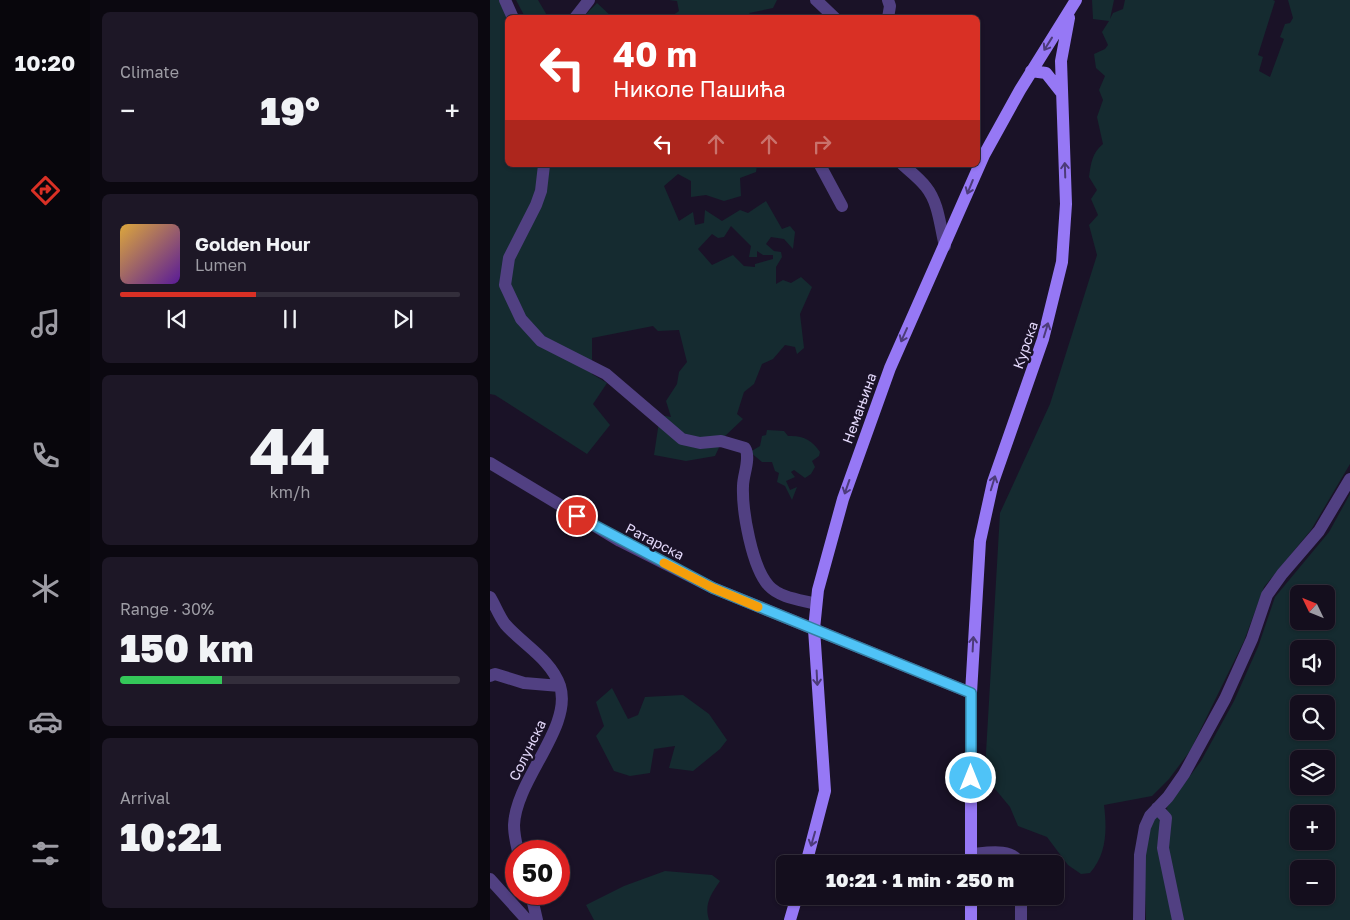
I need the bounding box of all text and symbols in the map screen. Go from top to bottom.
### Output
text: 40 m [613,33,697,75]
icon: left [530,35,595,100]
one-way arrow [1042,37,1052,51]
text: 10:20 [15,49,75,76]
text: Climate [120,62,179,82]
text: Николе Пашића [613,75,786,102]
text: 19° [260,88,320,133]
text: − [120,94,135,127]
text: + [445,94,460,127]
icon: left [649,130,677,158]
icon: ahead [702,130,730,158]
icon: ahead [755,130,783,158]
icon: right [808,130,836,158]
one-way arrow [1060,162,1070,178]
icon: directions [28,173,63,208]
one-way arrow [964,179,974,194]
text: Golden Hour [195,232,310,255]
text: Lumen [195,255,247,275]
icon: previous [163,305,191,333]
icon: pause [276,305,304,333]
icon: next [389,305,417,333]
icon: music [28,306,63,341]
street label: Курска [1009,319,1041,371]
one-way arrow [1042,322,1052,338]
one-way arrow [899,327,909,342]
street label: Немањина [838,370,880,446]
text: 44 [249,410,331,488]
icon: phone [28,438,63,473]
one-way arrow [988,476,998,492]
one-way arrow [842,479,851,495]
text: km/h [270,482,310,502]
pin [556,495,598,537]
icon: arrive [563,502,591,530]
street label: Ратарска [623,519,687,563]
icon: climate [28,571,63,606]
north arrow [1290,585,1335,630]
map controls [1290,585,1335,905]
text: Range · 30% [120,599,214,619]
text: 150 km [120,625,254,670]
one-way arrow [968,637,978,653]
button: sound [1290,640,1335,685]
one-way arrow [812,670,821,686]
button: search [1290,695,1335,740]
icon: car [28,704,63,739]
street label: Солунска [505,717,549,783]
button: layers [1290,750,1335,795]
position arrow [944,751,996,803]
text: Arrival [120,788,170,808]
button: + [1290,805,1335,850]
text: 10:21 [120,814,221,859]
one-way arrow [808,831,818,847]
icon: filters [28,836,63,871]
speed limit sign: 50 [505,840,570,905]
button: − [1290,860,1335,905]
text: 10:21 · 1 min · 250 m [826,868,1014,891]

